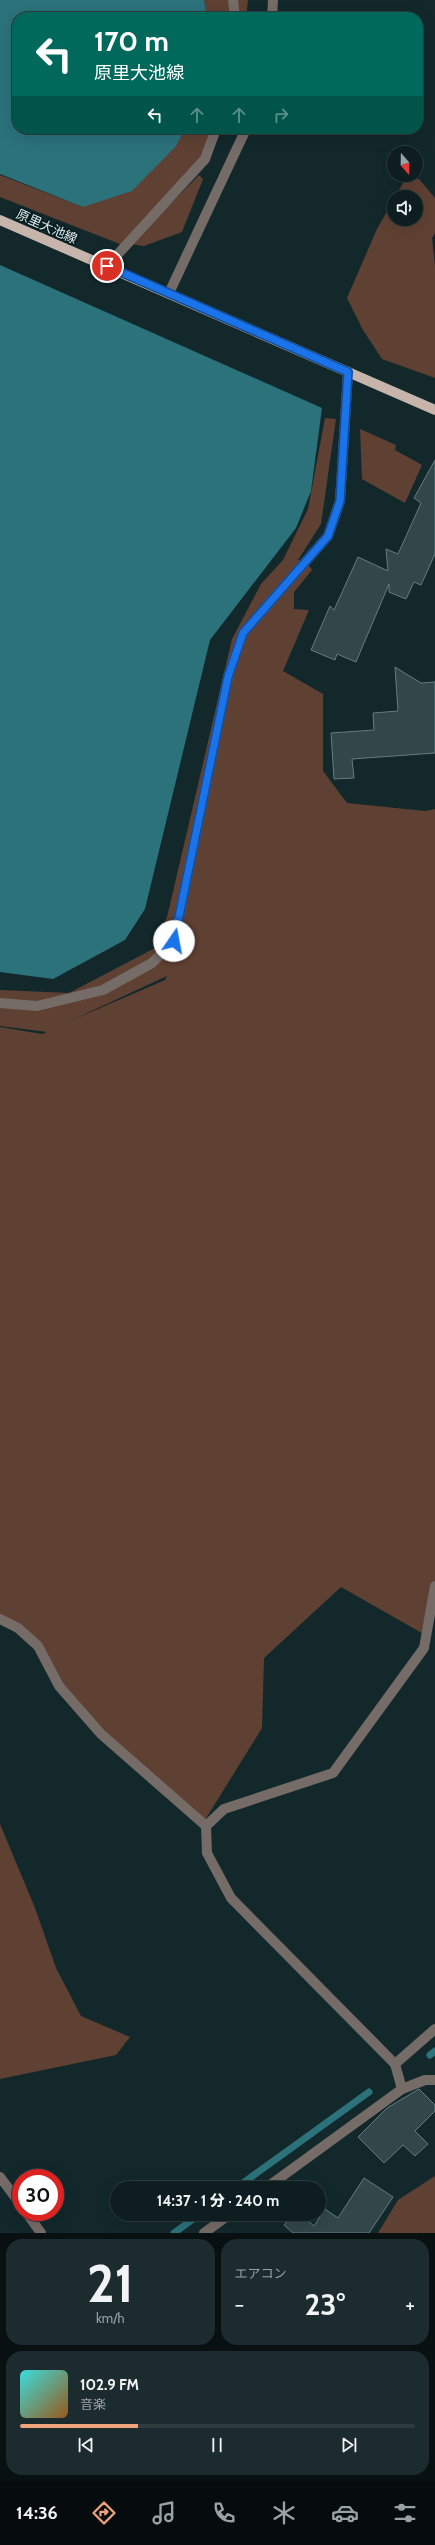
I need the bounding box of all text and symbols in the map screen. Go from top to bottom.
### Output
text: 170 m [94,24,169,58]
icon: left [28,28,80,80]
text: 原里大池線 [94,62,184,84]
icon: left [144,104,166,126]
icon: ahead [186,104,208,126]
icon: ahead [228,104,250,126]
icon: right [270,104,292,126]
north arrow [387,146,423,182]
map controls [387,146,423,226]
button: sound [387,190,423,226]
street label: 原里大池線 [14,205,80,247]
pin [90,249,124,283]
icon: arrive [96,255,118,277]
position arrow [153,920,195,962]
speed limit sign: 30 [12,2169,64,2221]
text: 14:37 · 1 分 · 240 m [157,2192,279,2210]
text: 21 [87,2252,134,2315]
text: エアコン [235,2265,287,2281]
text: 23° [304,2286,345,2323]
text: − [235,2291,244,2318]
text: + [405,2291,415,2318]
text: km/h [96,2310,124,2326]
text: 102.9 FM [80,2376,139,2394]
text: 音楽 [80,2396,106,2412]
icon: previous [75,2434,97,2456]
icon: pause [206,2434,228,2456]
icon: next [338,2434,360,2456]
icon: directions [90,2499,118,2527]
icon: music [150,2499,178,2527]
icon: phone [210,2499,238,2527]
icon: climate [270,2499,298,2527]
icon: car [331,2499,359,2527]
icon: filters [391,2499,419,2527]
text: 14:36 [16,2502,58,2524]

